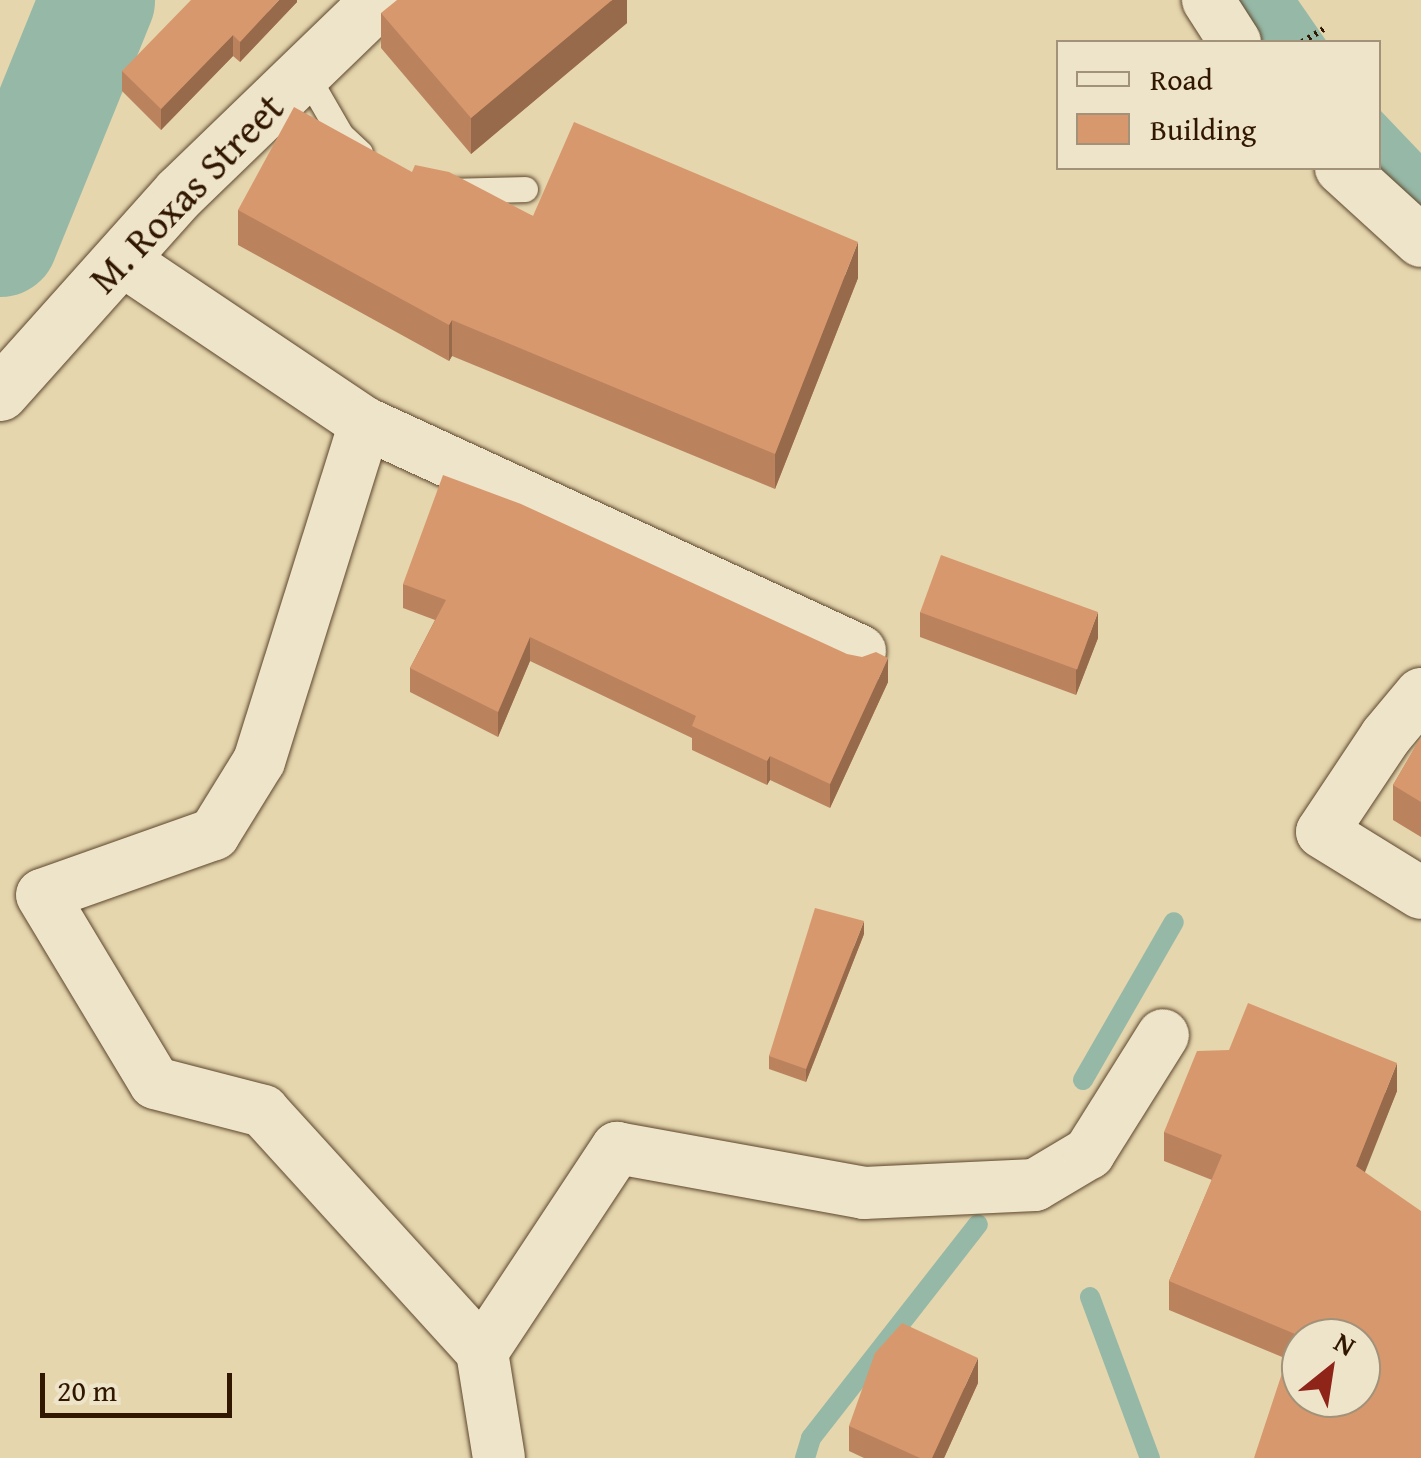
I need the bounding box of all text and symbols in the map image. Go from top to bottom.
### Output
legend [1056,40,1381,170]
text: Road [1150,57,1213,101]
street label: M. Roxas Street [79,83,293,303]
text: Building [1150,107,1256,151]
north arrow [1281,1318,1381,1418]
text: N [1327,1321,1364,1366]
scale bar [45,1353,238,1415]
text: 20 m [57,1368,117,1412]

